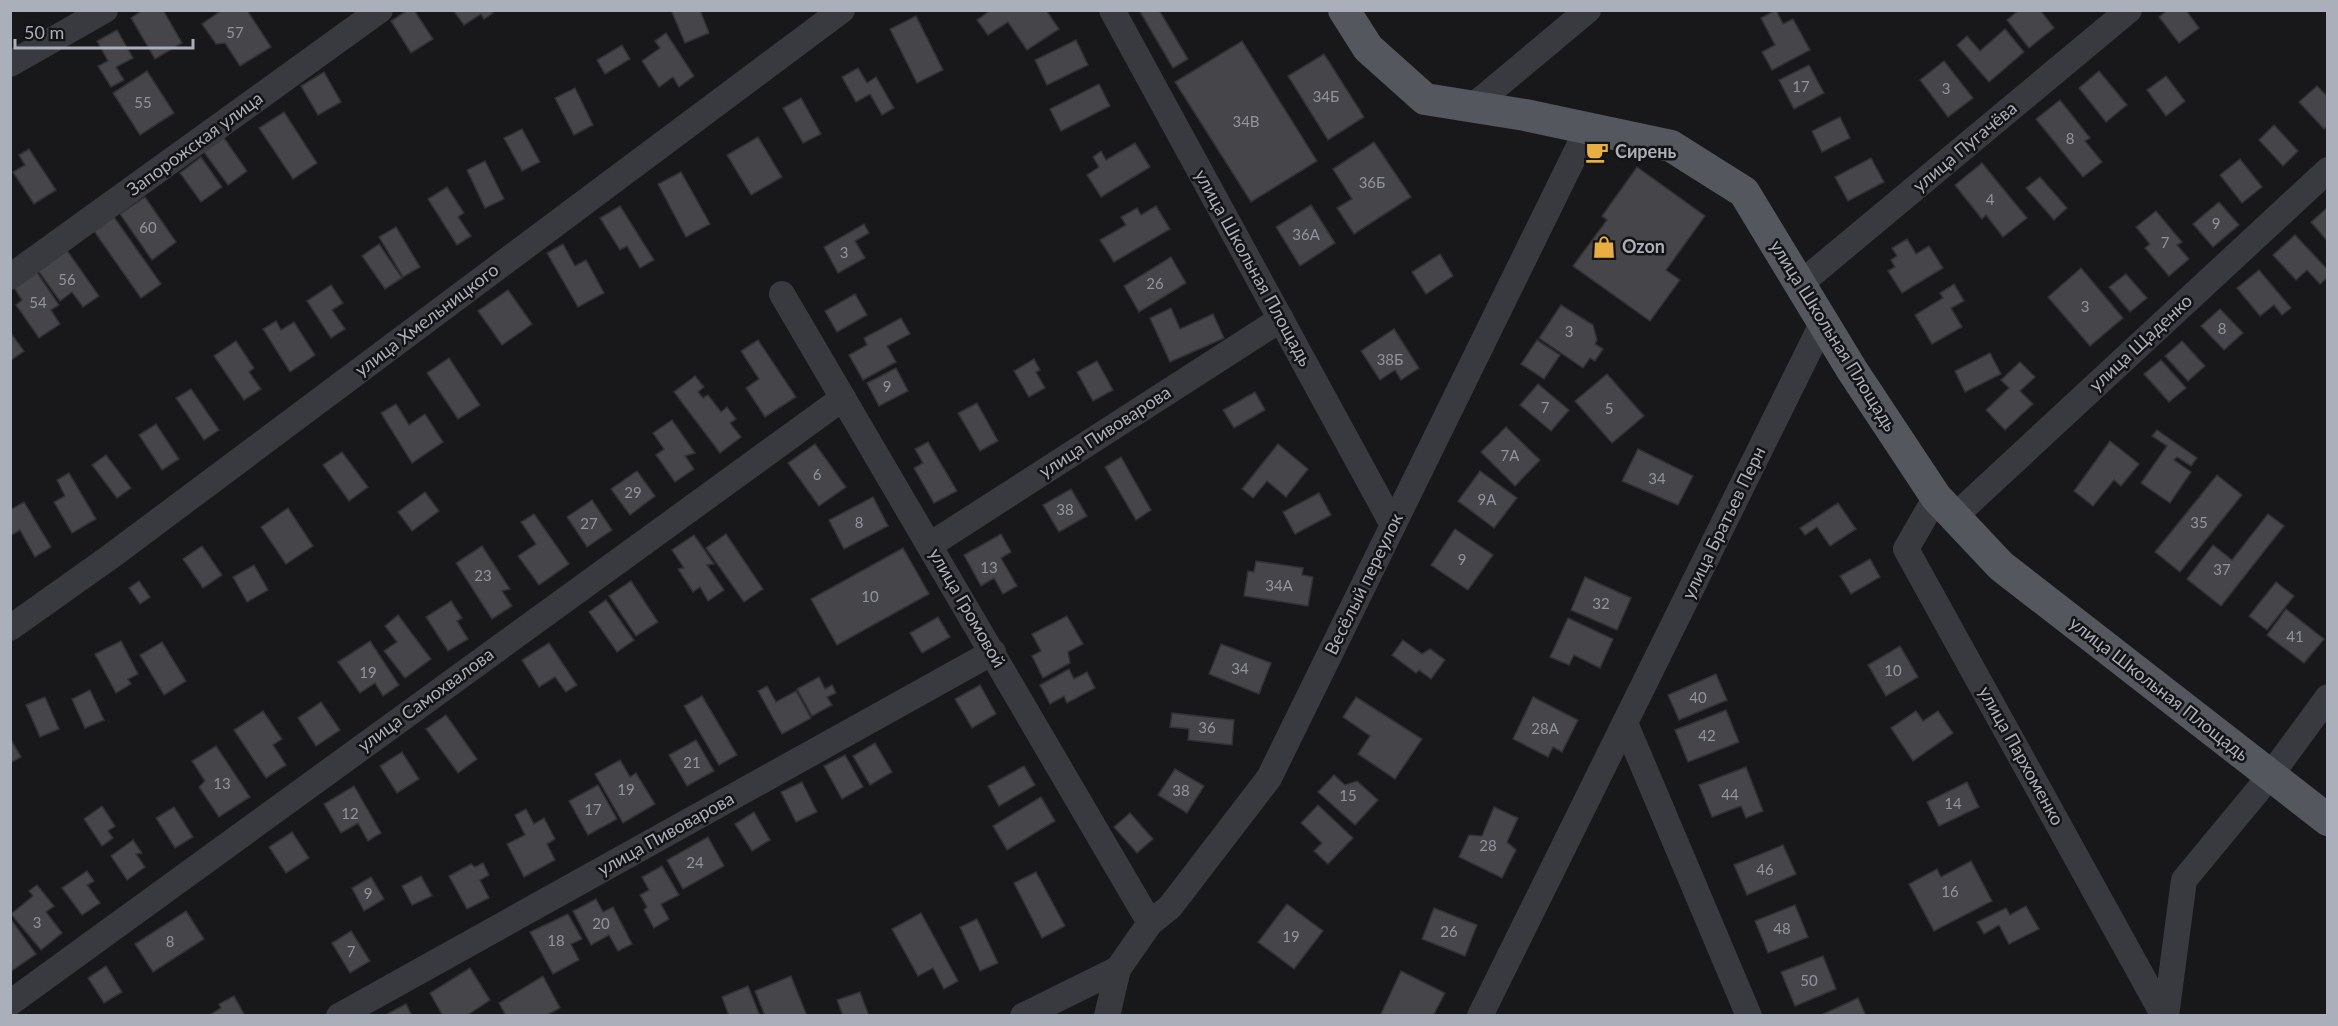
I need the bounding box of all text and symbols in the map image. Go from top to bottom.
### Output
scale bar [15,12,194,50]
text: 50 m [24,21,64,43]
house number: 57 [226,23,244,41]
house number: 17 [1792,77,1810,95]
house number: 3 [1942,79,1950,97]
street label: Запорожская улица [122,86,267,200]
house number: 34Б [1313,87,1339,105]
house number: 55 [134,93,152,111]
street label: улица Пугачёва [1908,96,2021,196]
house number: 34В [1232,112,1260,130]
house number: 8 [2066,129,2074,147]
cafe icon: Сирень [1584,139,1610,165]
place label: Сирень [1615,140,1676,162]
street label: улица Школьная Площадь [1191,165,1317,370]
house number: 36Б [1359,173,1385,191]
house number: 4 [1986,190,1995,208]
house number: 9 [2212,214,2220,232]
house number: 60 [139,218,157,236]
house number: 36А [1292,225,1321,243]
house number: 7 [2161,233,2170,251]
shop icon: Ozon [1591,234,1617,260]
place label: Ozon [1622,235,1665,257]
street label: улица Школьная Площадь [1766,236,1902,436]
house number: 3 [840,243,848,261]
street label: улица Хмельницкого [350,258,503,380]
house number: 56 [58,270,76,288]
house number: 26 [1146,274,1164,292]
street label: улица Щаденко [2084,289,2196,396]
house number: 54 [29,293,47,311]
house number: 3 [2081,297,2089,315]
house number: 8 [2218,319,2226,337]
house number: 3 [1565,322,1573,340]
house number: 38Б [1377,350,1403,368]
house number: 9 [883,377,891,395]
street label: улица Пивоварова [1035,380,1174,482]
house number: 7 [1541,398,1550,416]
house number: 5 [1605,399,1613,417]
street label: улица Братьев Перн [1677,443,1770,602]
house number: 7А [1501,446,1520,464]
house number: 6 [813,465,822,483]
house number: 34 [1648,469,1666,487]
house number: 29 [624,483,642,501]
house number: 9А [1478,490,1497,508]
house number: 38 [1056,500,1074,518]
street label: Весёлый переулок [1319,509,1407,658]
house number: 8 [855,513,863,531]
house number: 35 [2190,513,2208,531]
house number: 27 [580,514,598,532]
street label: улица Громовой [925,544,1011,671]
house number: 9 [1458,550,1466,568]
house number: 13 [980,558,998,576]
house number: 37 [2213,560,2231,578]
house number: 23 [474,566,492,584]
house number: 34А [1265,576,1294,594]
house number: 10 [861,587,879,605]
house number: 32 [1592,594,1610,612]
street label: улица Школьная Площадь [2065,611,2254,765]
house number: 41 [2286,627,2304,645]
street label: улица Самохвалова [353,642,498,756]
house number: 34 [1231,659,1249,677]
house number: 10 [1884,661,1902,679]
house number: 19 [359,663,377,681]
street label: улица Пархоменко [1975,682,2069,829]
house number: 40 [1689,688,1707,706]
house number: 36 [1198,718,1216,736]
house number: 28А [1531,719,1560,737]
house number: 42 [1698,726,1716,744]
house number: 21 [683,753,701,771]
house number: 13 [213,774,231,792]
house number: 19 [617,780,635,798]
house number: 38 [1172,781,1190,799]
house number: 44 [1721,785,1739,803]
house number: 15 [1339,786,1357,804]
street label: улица Пивоварова [594,787,738,880]
house number: 14 [1944,794,1962,812]
house number: 17 [584,800,602,818]
house number: 12 [341,804,359,822]
house number: 28 [1479,836,1497,854]
house number: 24 [686,853,704,871]
house number: 46 [1756,860,1774,878]
house number: 16 [1941,882,1959,900]
house number: 9 [364,884,372,902]
house number: 3 [33,913,41,931]
house number: 20 [592,914,610,932]
house number: 48 [1773,919,1791,937]
house number: 26 [1440,922,1458,940]
house number: 19 [1282,927,1300,945]
house number: 18 [547,931,565,949]
house number: 8 [166,932,174,950]
house number: 7 [347,942,356,960]
house number: 50 [1800,971,1818,989]

